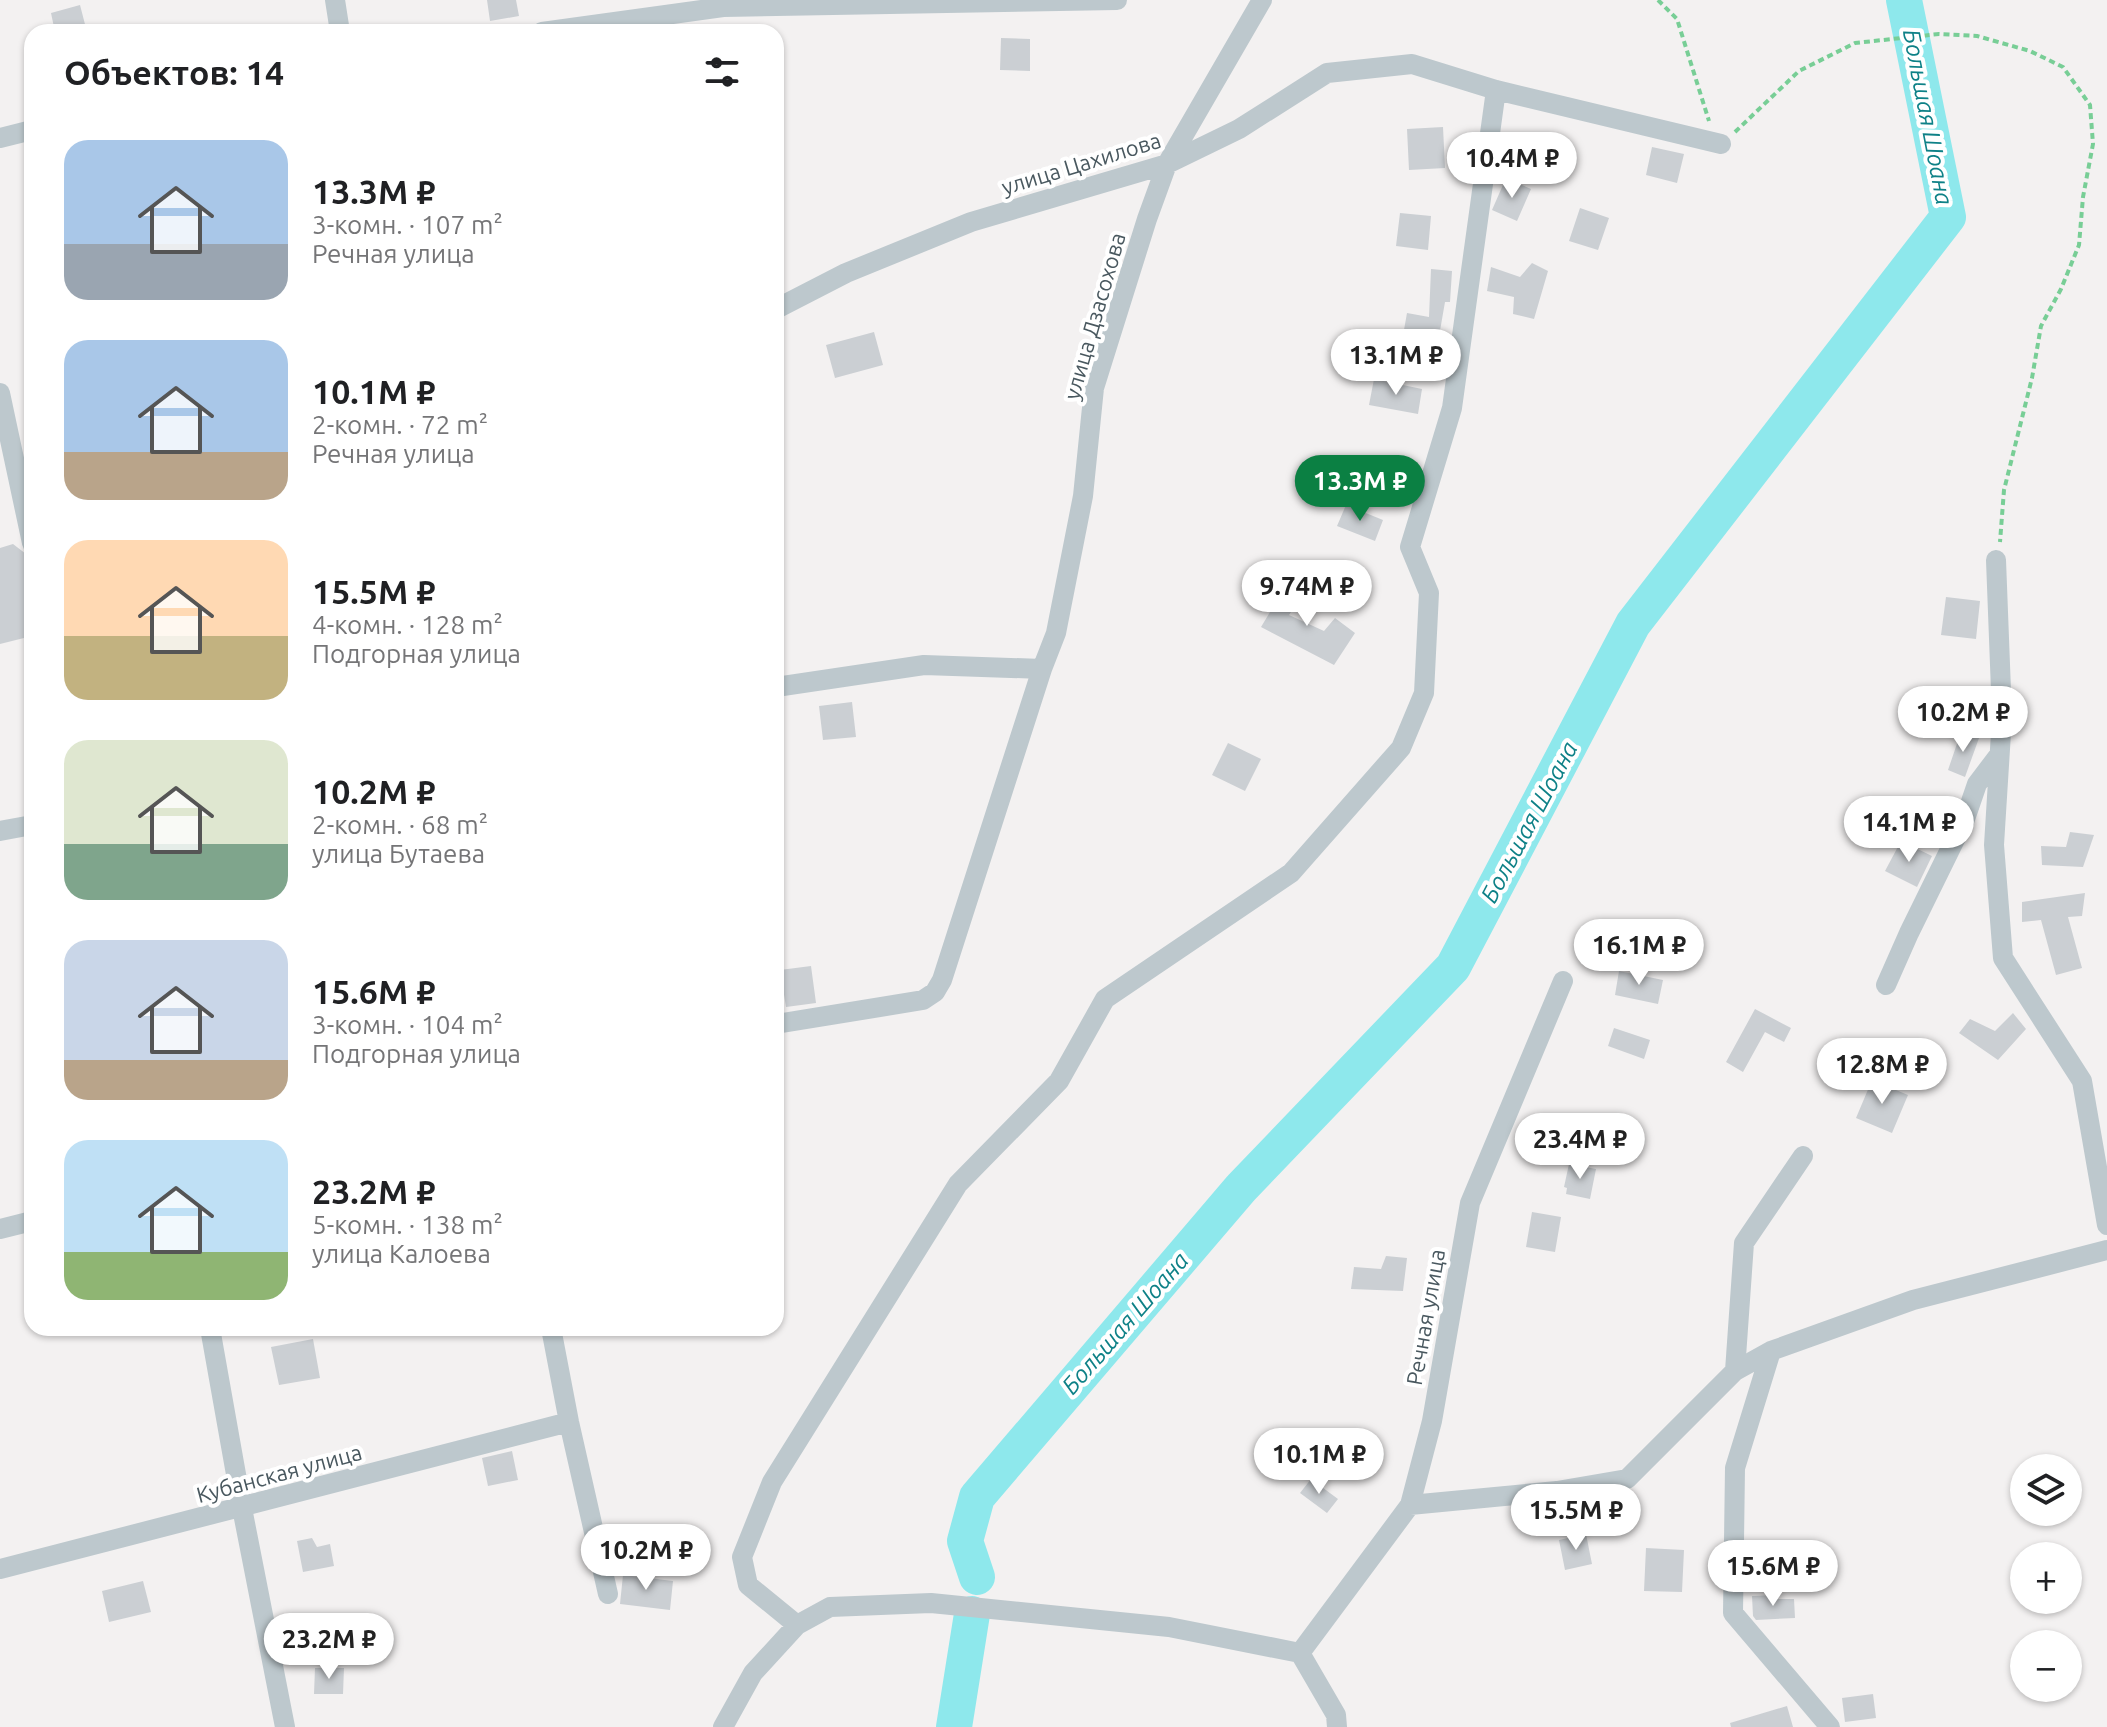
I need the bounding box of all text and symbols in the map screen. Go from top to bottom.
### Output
water label: Большая Шоана [1898,27,1958,207]
icon: filters [700,50,744,94]
text: Объектов: 14 [64,53,284,91]
street label: улица Цахилова [998,127,1164,199]
pin: 10.4M ₽ [1438,132,1586,200]
text: 10.4M ₽ [1465,143,1559,172]
icon: home [128,172,224,268]
text: 13.3M ₽ [312,172,435,210]
text: 3-комн. · 107 m² [312,210,503,239]
street label: улица Дзасохова [1058,230,1130,402]
text: Речная улица [312,239,475,268]
pin: 13.1M ₽ [1322,329,1470,397]
text: 13.1M ₽ [1349,340,1443,369]
icon: home [128,372,224,468]
text: 10.1M ₽ [312,372,435,410]
text: 2-комн. · 72 m² [312,410,488,439]
text: Речная улица [312,439,475,468]
pin: 13.3M ₽ [1286,455,1434,523]
text: 13.3M ₽ [1313,466,1407,495]
pin: 9.74M ₽ [1233,560,1381,628]
text: 9.74M ₽ [1260,571,1354,600]
icon: home [128,572,224,668]
text: 15.5M ₽ [312,572,435,610]
text: 4-комн. · 128 m² [312,610,503,639]
text: Подгорная улица [312,639,521,668]
pin: 10.2M ₽ [1889,686,2037,754]
text: 10.2M ₽ [1916,697,2010,726]
water label: Большая Шоана [1475,737,1583,907]
icon: home [128,772,224,868]
text: 10.2M ₽ [312,772,435,810]
pin: 14.1M ₽ [1835,796,1983,864]
text: 14.1M ₽ [1862,807,1956,836]
text: 2-комн. · 68 m² [312,810,488,839]
text: улица Бутаева [312,839,485,868]
pin: 16.1M ₽ [1565,919,1713,987]
text: 16.1M ₽ [1592,930,1686,959]
icon: home [128,972,224,1068]
text: 15.6M ₽ [312,972,435,1010]
text: 3-комн. · 104 m² [312,1010,503,1039]
pin: 12.8M ₽ [1808,1038,1956,1106]
text: Подгорная улица [312,1039,521,1068]
text: 12.8M ₽ [1835,1049,1929,1078]
pin: 23.4M ₽ [1506,1113,1654,1181]
text: 23.4M ₽ [1533,1124,1627,1153]
icon: home [128,1172,224,1268]
text: 23.2M ₽ [312,1172,435,1210]
text: 5-комн. · 138 m² [312,1210,503,1239]
text: улица Калоева [312,1239,491,1268]
water label: Большая Шоана [1056,1247,1194,1399]
street label: Речная улица [1401,1247,1449,1387]
pin: 10.1M ₽ [1245,1428,1393,1496]
street label: Кубанская улица [194,1439,364,1507]
text: 10.1M ₽ [1272,1439,1366,1468]
map controls [2010,1454,2082,1702]
button: layers [2010,1454,2082,1526]
pin: 15.5M ₽ [1502,1484,1650,1552]
text: 15.5M ₽ [1529,1495,1623,1524]
pin: 10.2M ₽ [572,1524,720,1592]
text: 10.2M ₽ [599,1535,693,1564]
pin: 15.6M ₽ [1699,1540,1847,1608]
button: + [2010,1542,2082,1614]
text: 15.6M ₽ [1726,1551,1820,1580]
pin: 23.2M ₽ [255,1613,403,1681]
text: 23.2M ₽ [282,1624,376,1653]
button: − [2010,1630,2082,1702]

